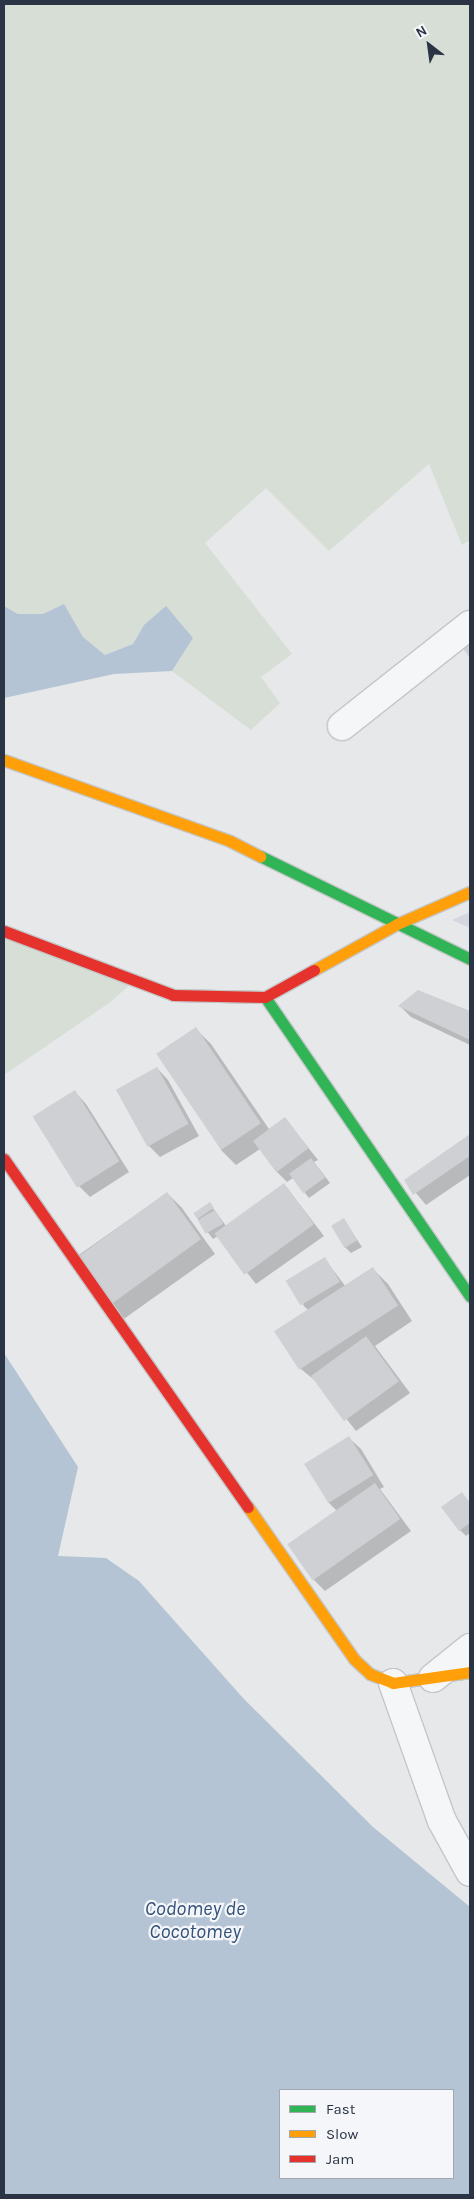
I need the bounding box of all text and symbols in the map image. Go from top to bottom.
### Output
north arrow [404,20,454,70]
text: N [413,22,430,41]
water label: Codomey de Cocotomey [145,1896,245,1943]
legend [279,2089,454,2179]
text: Fast [326,2100,355,2118]
text: Slow [326,2125,358,2143]
text: Jam [326,2150,354,2168]

